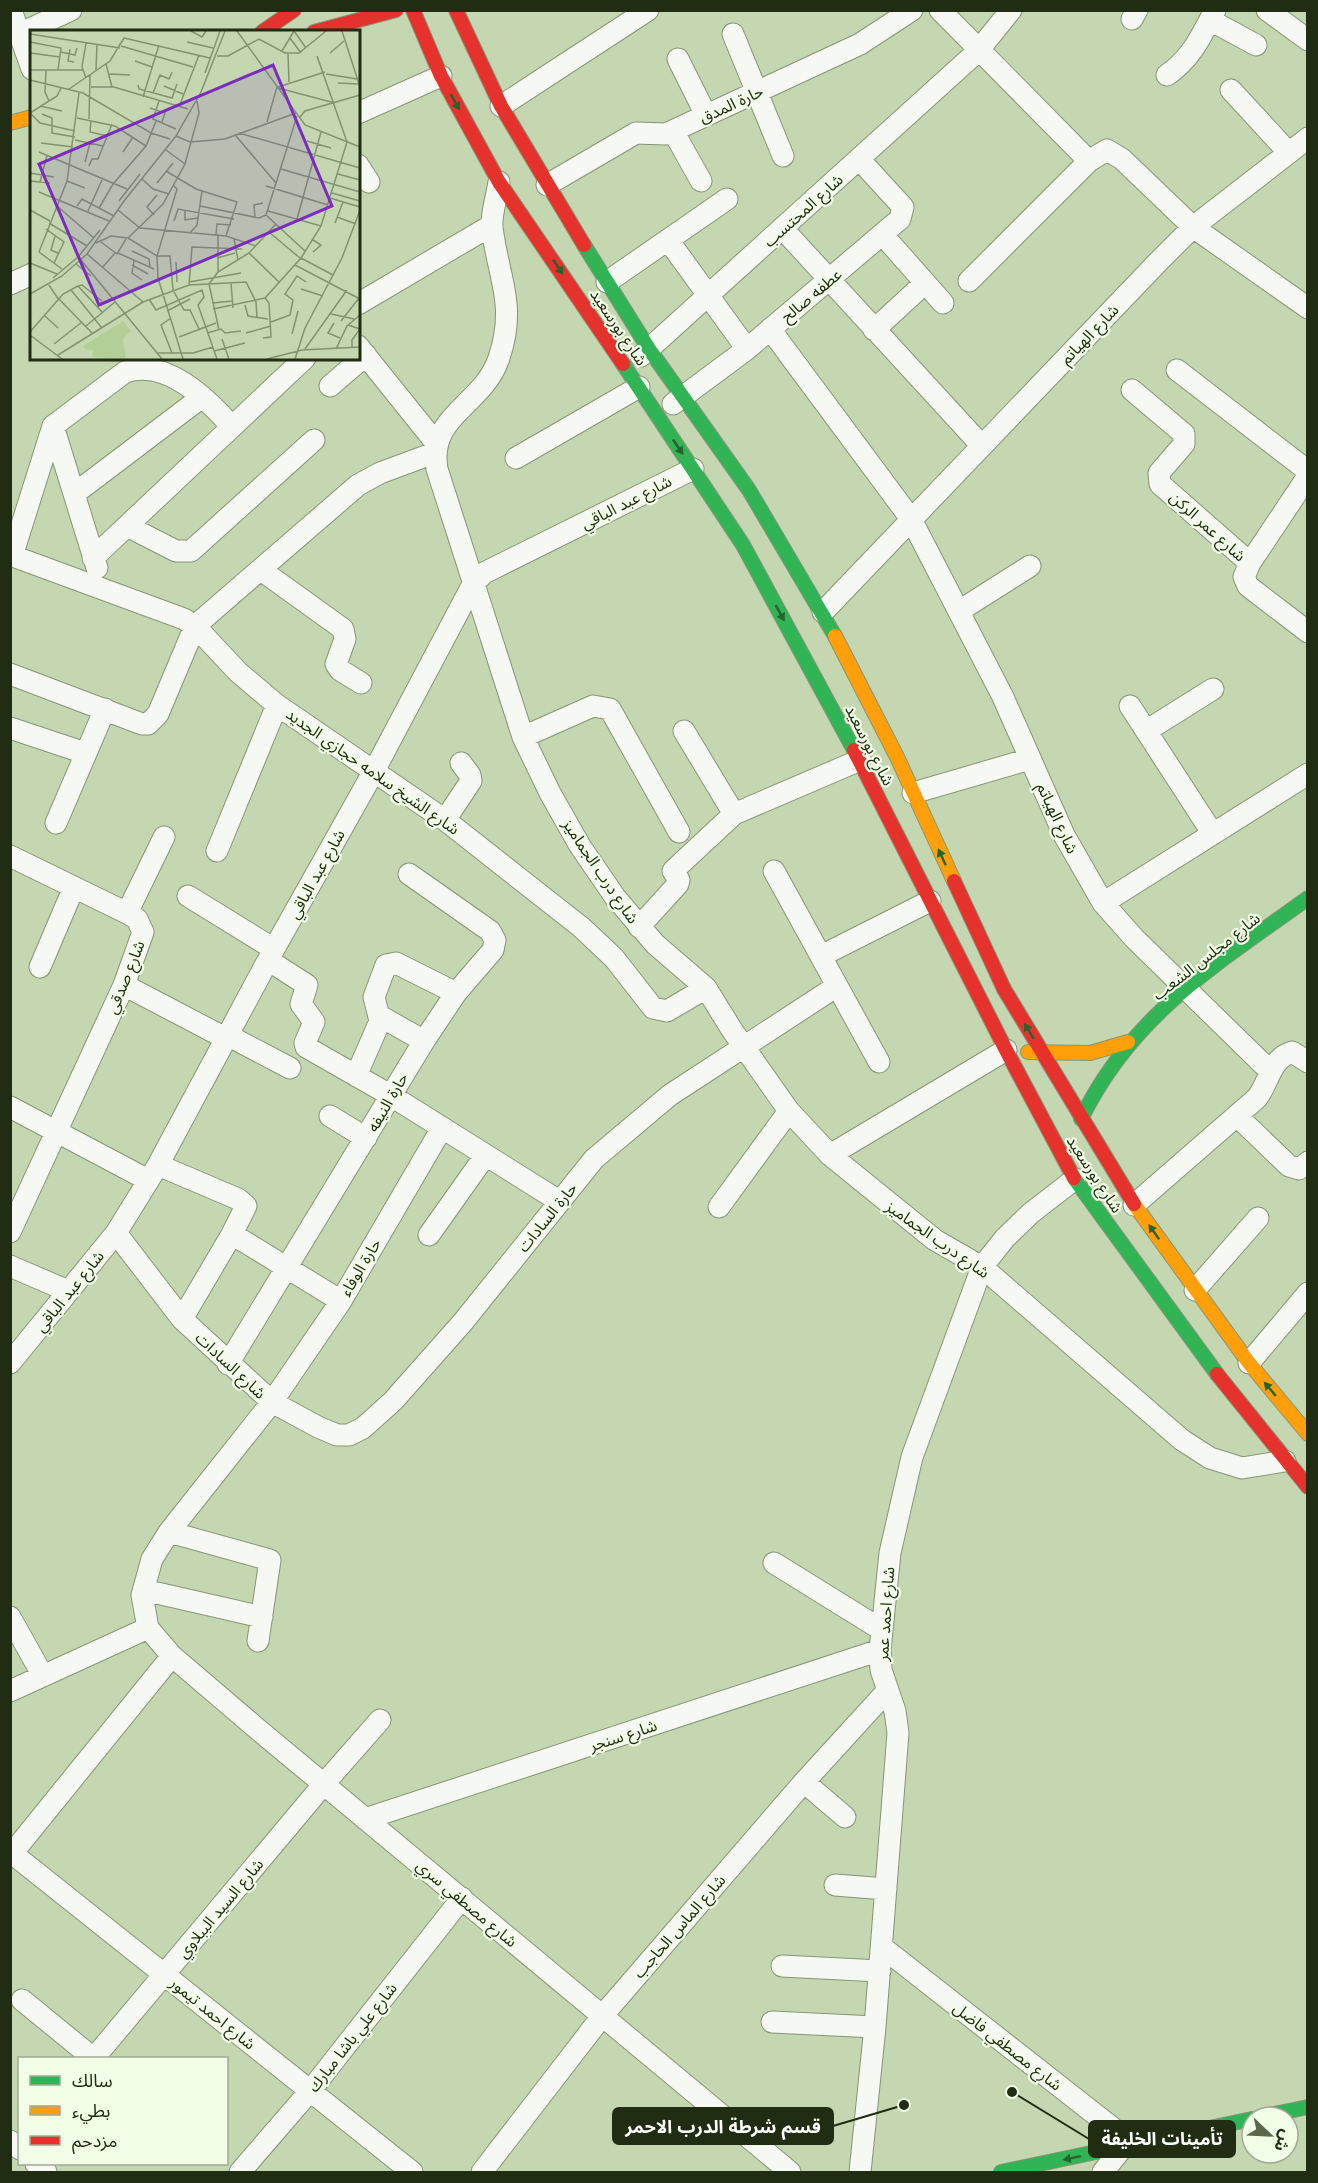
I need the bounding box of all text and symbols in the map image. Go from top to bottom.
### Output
inset map [30,30,360,360]
street label: حارة المدق [696,81,766,127]
one-way arrow [450,94,460,111]
street label: شارع المحتسب [759,169,849,253]
one-way arrow [552,259,564,275]
street label: عطفه صالح [777,264,847,328]
street label: شارع بورسعيد [584,285,652,371]
street label: شارع الهياتم [1055,300,1125,370]
one-way arrow [672,438,684,454]
street label: شارع عبد الباقي [577,471,676,536]
street label: شارع عمر الركن [1164,487,1250,568]
one-way arrow [775,604,785,621]
street label: شارع بورسعيد [838,701,899,790]
street label: شارع الشيخ سلامه حجازي الجديد [281,703,464,841]
street label: شارع الهياتم [1030,779,1083,858]
street label: شارع درب الجماميز [556,814,643,929]
street label: شارع عبد الباقي [283,826,351,924]
one-way arrow [937,847,947,865]
street label: شارع مجلس الشعب [1148,908,1266,1007]
street label: شارع صدقي [101,937,152,1018]
one-way arrow [1024,1022,1034,1039]
street label: حارة النيفه [362,1069,412,1135]
street label: شارع بورسعيد [1060,1132,1127,1218]
street label: حارة السادات [513,1178,581,1256]
street label: شارع درب الجماميز [880,1195,994,1285]
one-way arrow [1148,1225,1160,1241]
street label: حارة الوفاء [335,1234,385,1300]
street label: شارع عبد الباقي [30,1246,110,1338]
street label: شارع السادات [190,1327,270,1405]
one-way arrow [1264,1382,1277,1397]
street label: شارع احمد عمر [872,1566,901,1663]
street label: شارع سنجر [586,1715,660,1759]
street label: شارع السيد الببلاوي [173,1854,270,1964]
street label: شارع مصطفي سري [411,1855,522,1953]
street label: شارع الماس الحاجب [629,1870,732,1984]
street label: شارع احمد تيمور [163,1972,260,2056]
street label: شارع علي باشا مبارك [303,1978,403,2097]
street label: شارع مصطفي فاضل [948,1997,1066,2097]
legend [18,2057,228,2165]
text: سالك [72,2069,113,2092]
text: بطيء [72,2099,110,2124]
north arrow [1240,2105,1300,2165]
callout: قسم شرطة الدرب الاحمر [613,2108,833,2144]
text: قسم شرطة الدرب الاحمر [624,2115,821,2140]
callout: تأمينات الخليفة [1089,2121,1235,2157]
text: تأمينات الخليفة [1101,2126,1223,2150]
text: ش [1270,2127,1297,2155]
text: مزدحم [72,2129,117,2154]
one-way arrow [1062,2153,1081,2163]

